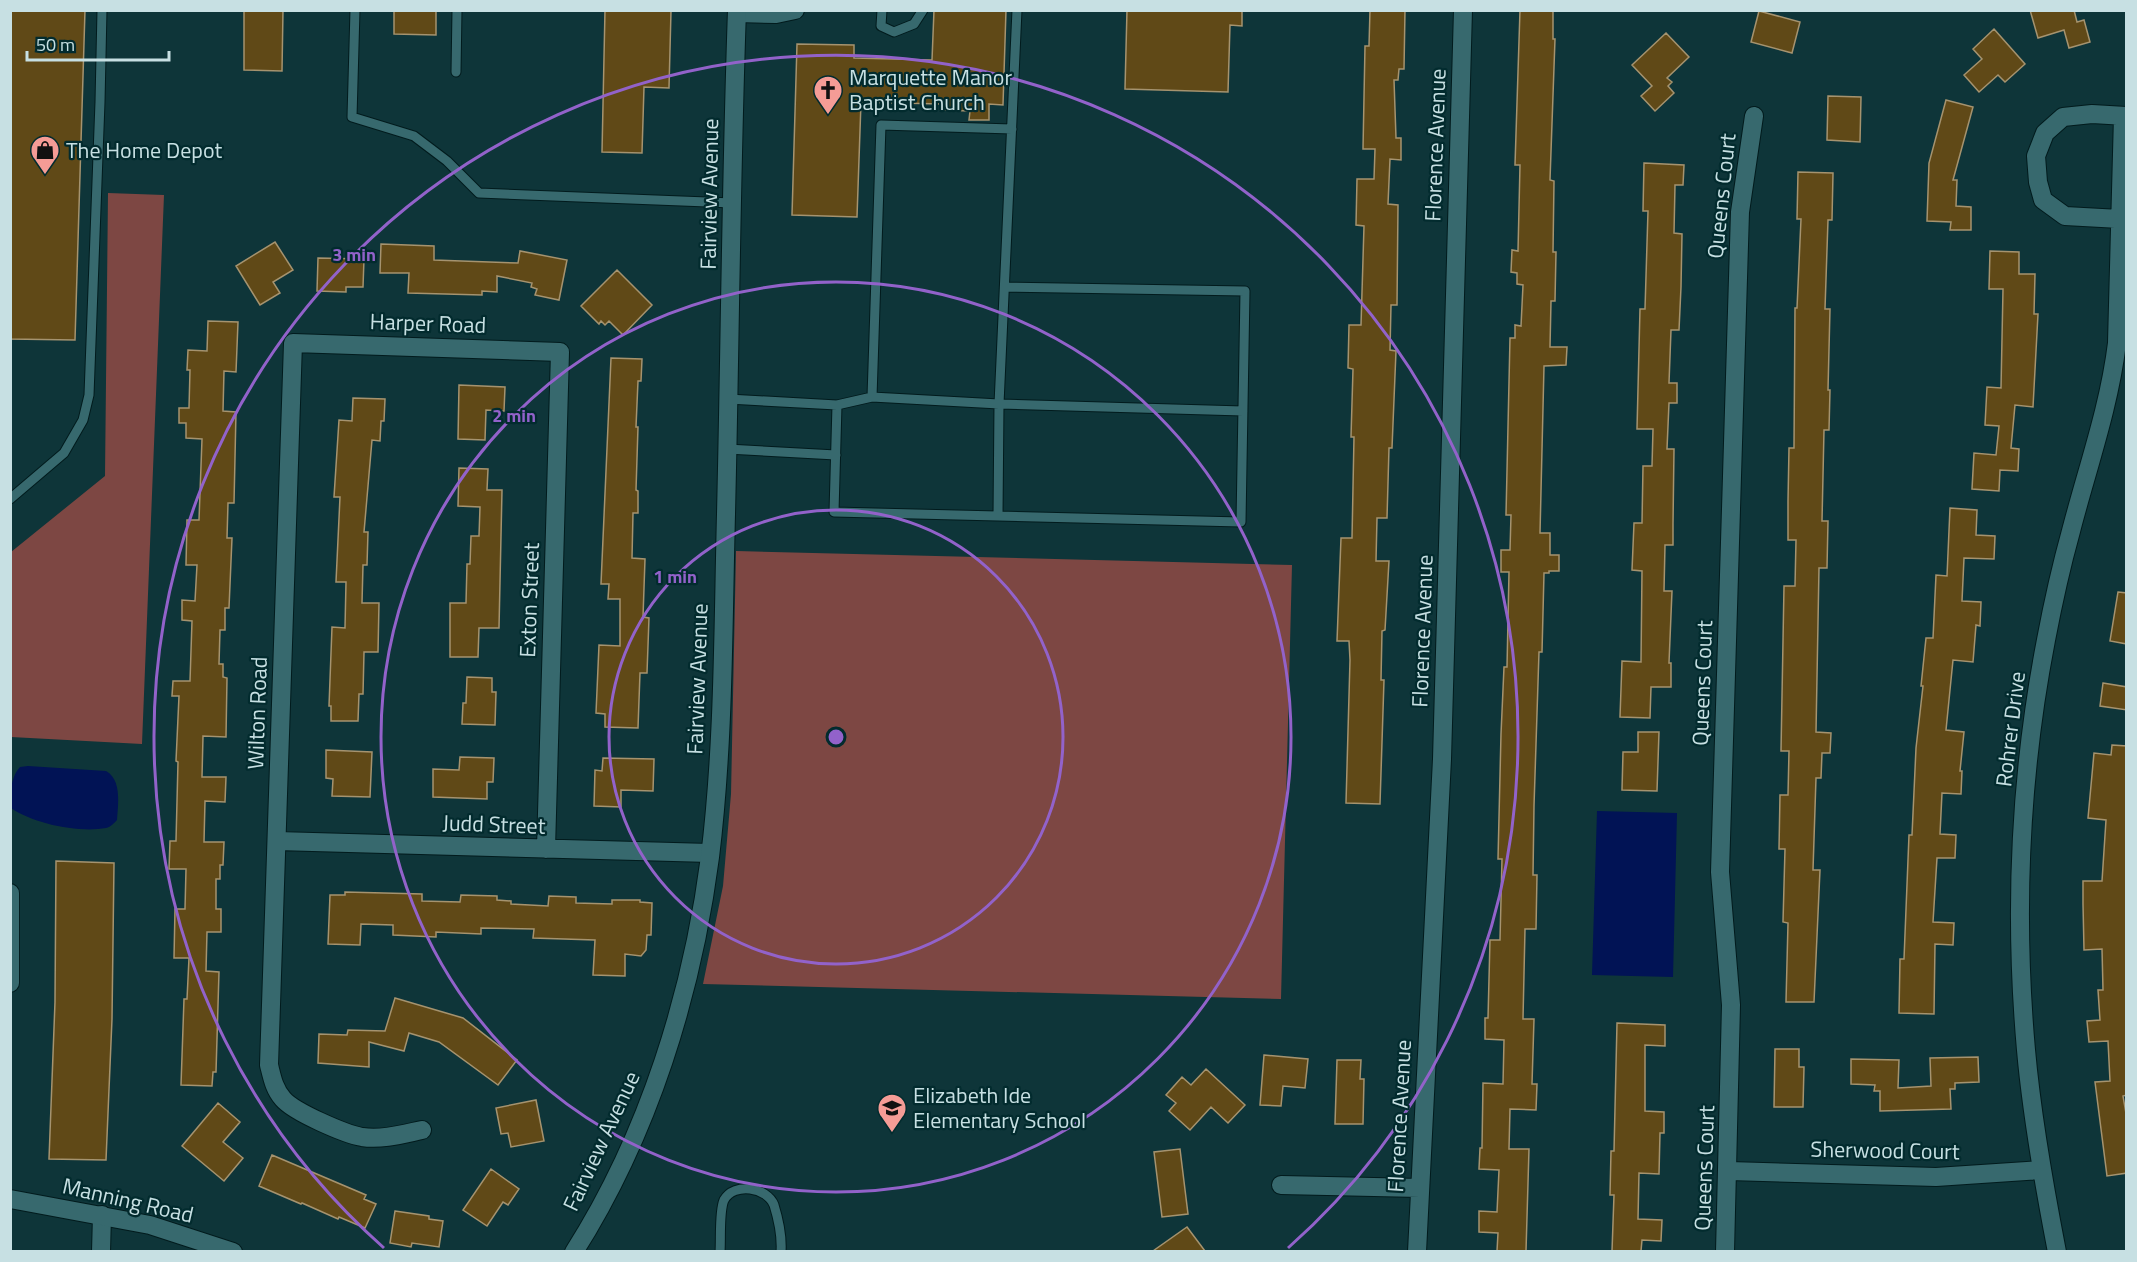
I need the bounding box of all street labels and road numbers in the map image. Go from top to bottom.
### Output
street label: Florence Avenue [1415,68,1455,222]
street label: Fairview Avenue [691,118,727,270]
street label: Queens Court [1698,131,1745,260]
street label: Harper Road [369,304,487,342]
street label: Exton Street [510,542,548,658]
street label: Florence Avenue [1402,554,1442,708]
street label: Fairview Avenue [677,603,717,755]
street label: Queens Court [1683,619,1721,746]
street label: Wilton Road [238,656,276,770]
street label: Rohrer Drive [1986,669,2034,789]
street label: Judd Street [442,805,546,843]
street label: Florence Avenue [1378,1039,1420,1193]
street label: Fairview Avenue [554,1065,648,1217]
street label: Queens Court [1685,1104,1723,1231]
street label: Sherwood Court [1810,1132,1960,1168]
street label: Manning Road [59,1168,197,1232]

